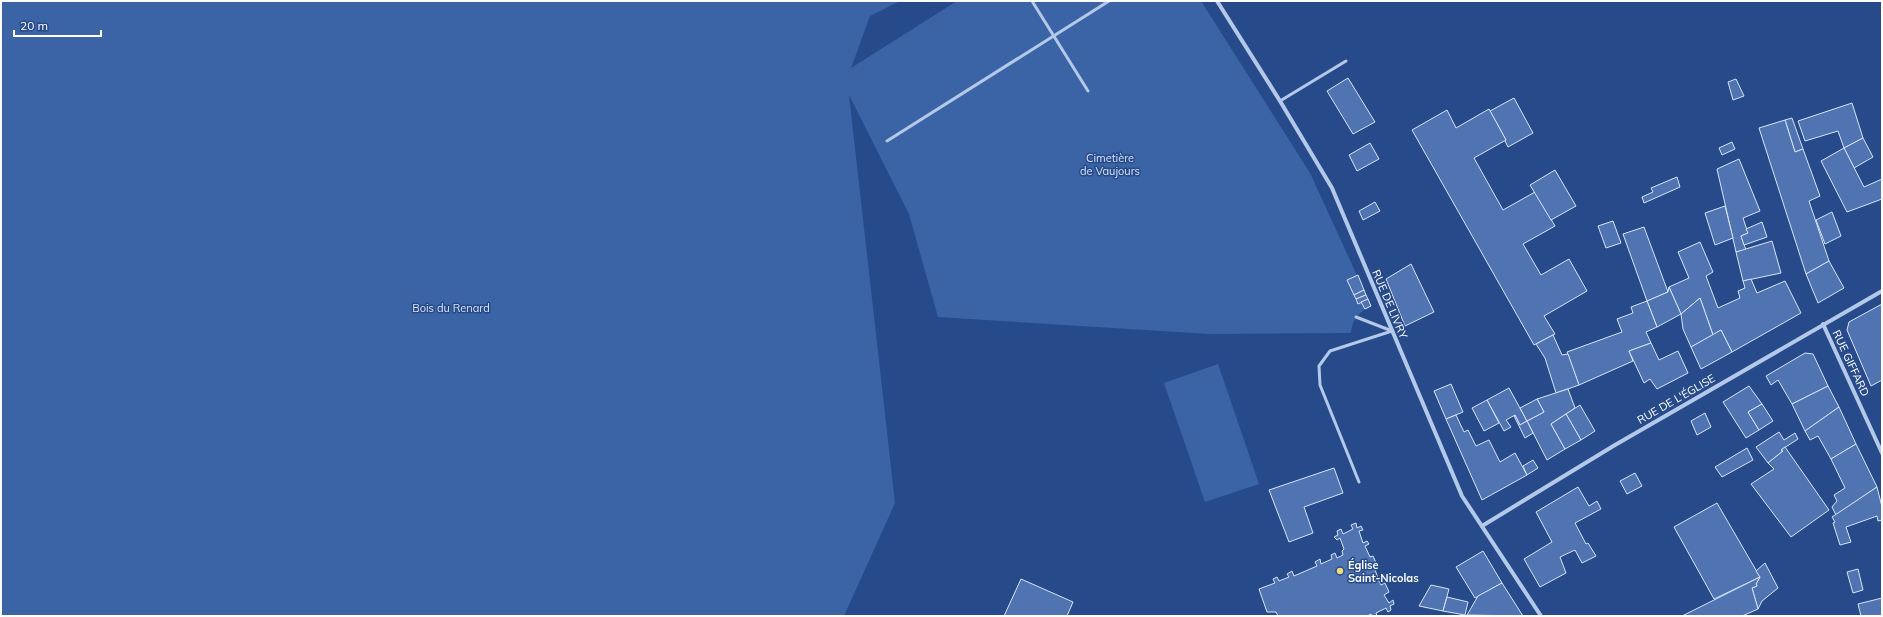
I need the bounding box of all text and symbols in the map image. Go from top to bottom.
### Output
scale bar [14,12,101,38]
text: 20 m [20,18,48,33]
park label: Cimetière de Vaujours [1080,151,1140,178]
street label: RUE DE LIVRY [1369,268,1411,341]
park label: Bois du Renard [412,301,490,315]
street label: RUE GIFFARD [1830,328,1872,398]
street label: RUE DE L'ÉGLISE [1635,371,1717,427]
place label: Église Saint-Nicolas [1348,558,1419,585]
marker: Église Saint-Nicolas [1335,566,1345,576]

